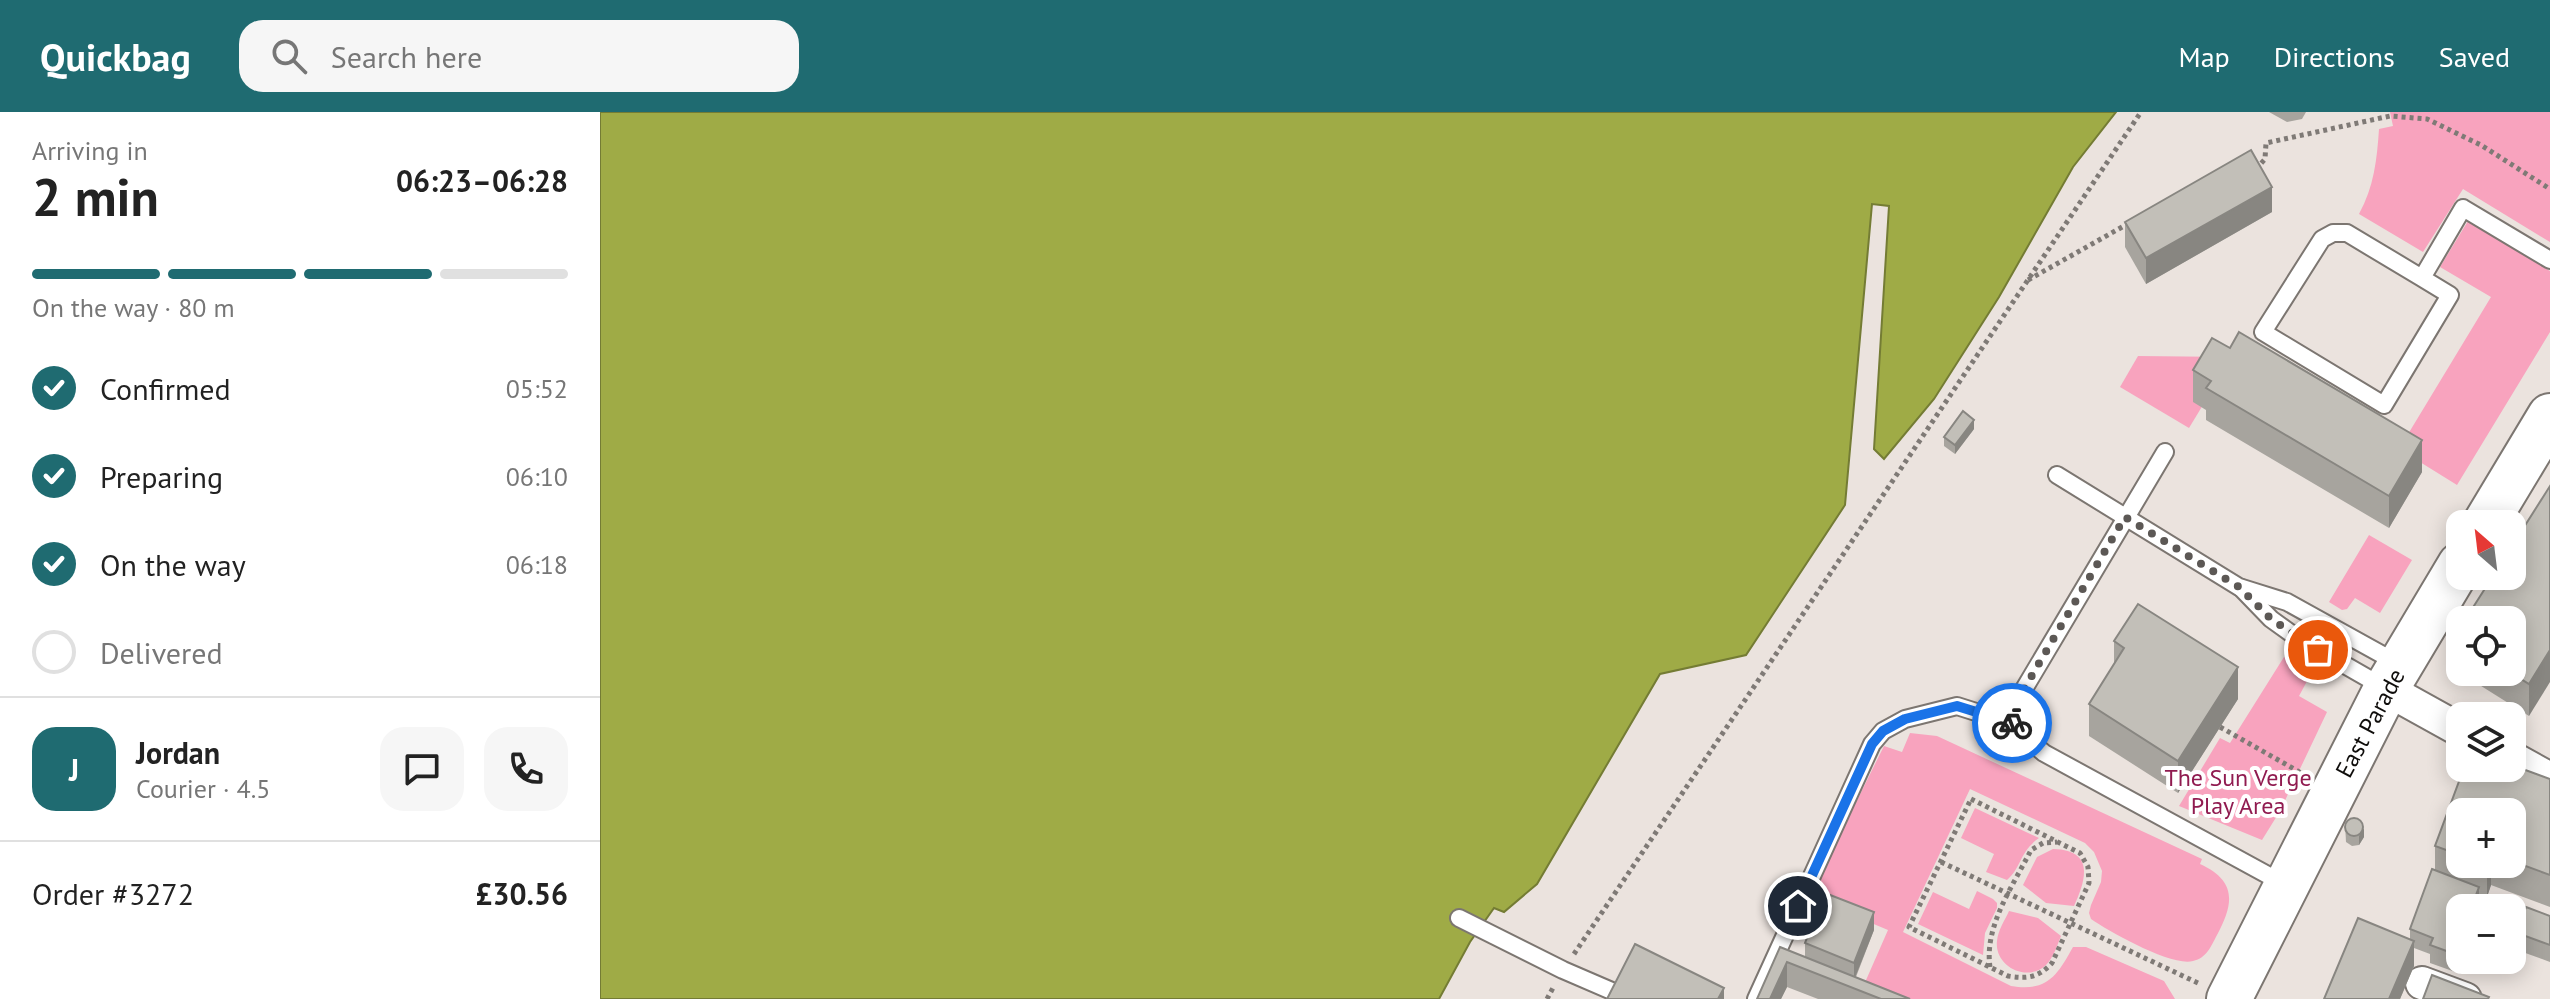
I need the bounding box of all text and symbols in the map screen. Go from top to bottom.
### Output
search box [239,20,799,92]
text: Quickbag [40,32,191,81]
icon: search [267,34,311,78]
text: Search here [331,37,482,76]
text: Map [2179,38,2230,75]
text: Directions [2274,38,2395,75]
text: Saved [2439,38,2510,75]
text: Arriving in [32,134,148,167]
text: 06:23–06:28 [396,161,568,200]
text: 2 min [32,163,159,230]
text: On the way · 80 m [32,291,235,324]
icon: check [32,366,76,410]
text: Confirmed [100,369,231,408]
text: 05:52 [506,372,568,405]
icon: check [32,454,76,498]
text: Preparing [100,457,223,496]
text: 06:10 [506,460,568,493]
north arrow [2446,510,2526,590]
map controls [2446,510,2526,974]
icon: check [32,542,76,586]
text: On the way [100,545,246,584]
text: 06:18 [506,548,568,581]
button: locate [2446,606,2526,686]
pin [2284,616,2352,684]
icon: bag [2296,628,2340,672]
text: Delivered [100,633,223,672]
street label: East Parade [2328,663,2412,783]
courier [1972,683,2052,763]
icon: bike [1990,701,2034,745]
button: layers [2446,702,2526,782]
button: chat [380,727,464,811]
button: phone [484,727,568,811]
text: Jordan [136,733,220,772]
text: J [69,750,79,789]
park label: The Sun Verge Play Area [2164,762,2312,821]
text: Courier · 4.5 [136,772,270,805]
button: + [2446,798,2526,878]
pin [1764,872,1832,940]
text: Order #3272 [32,874,194,913]
text: £30.56 [476,874,568,913]
icon: home [1776,884,1820,928]
button: − [2446,894,2526,974]

